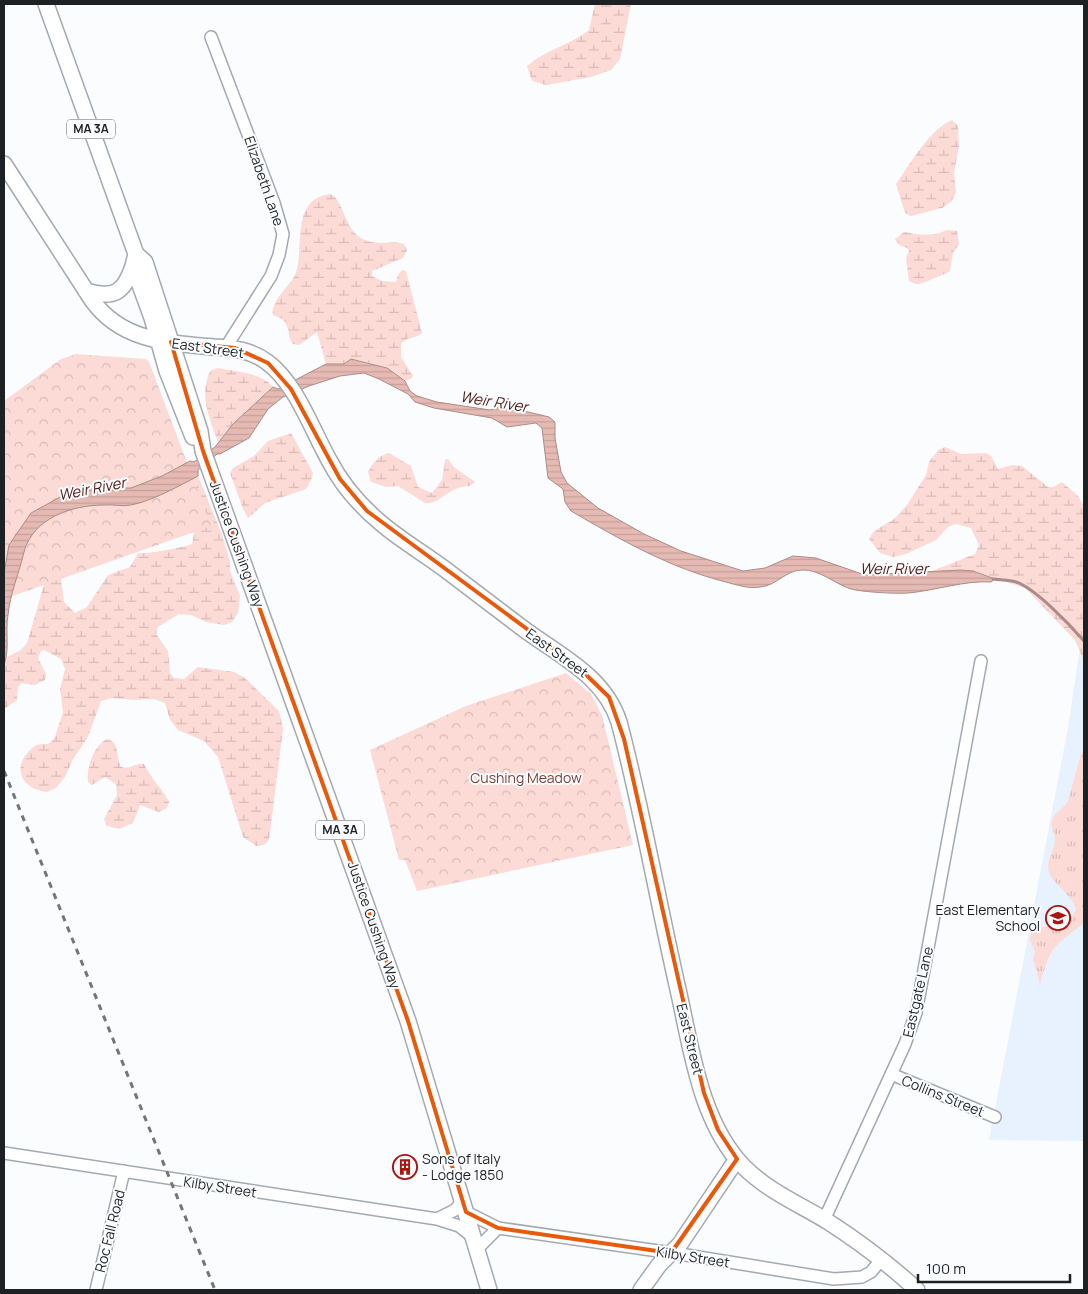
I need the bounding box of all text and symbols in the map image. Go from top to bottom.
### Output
road number: MA 3A [67,120,115,138]
street label: Elizabeth Lane [240,133,289,228]
street label: East Street [171,333,246,362]
water label: Weir River [459,386,532,418]
water label: Weir River [56,471,130,505]
street label: Justice Cushing Way [206,478,269,610]
water label: Weir River [860,558,931,579]
street label: East Street [522,624,593,682]
park label: Cushing Meadow [470,768,582,787]
road number: MA 3A [316,820,364,840]
street label: Justice Cushing Way [344,859,405,992]
place label: East Elementary School [935,900,1041,935]
school or university icon: East Elementary School [1045,905,1071,931]
street label: Eastgate Lane [898,945,937,1039]
street label: East Street [672,1001,709,1077]
street label: Collins Street [899,1070,988,1121]
place label: Sons of Italy - Lodge 1850 [422,1149,504,1184]
building icon: Sons of Italy - Lodge 1850 [392,1154,418,1180]
street label: Kilby Street [182,1171,259,1202]
street label: Roc Fall Road [90,1187,129,1274]
street label: Kilby Street [655,1241,732,1272]
scale bar [918,1252,1070,1284]
text: 100 m [926,1258,966,1279]

